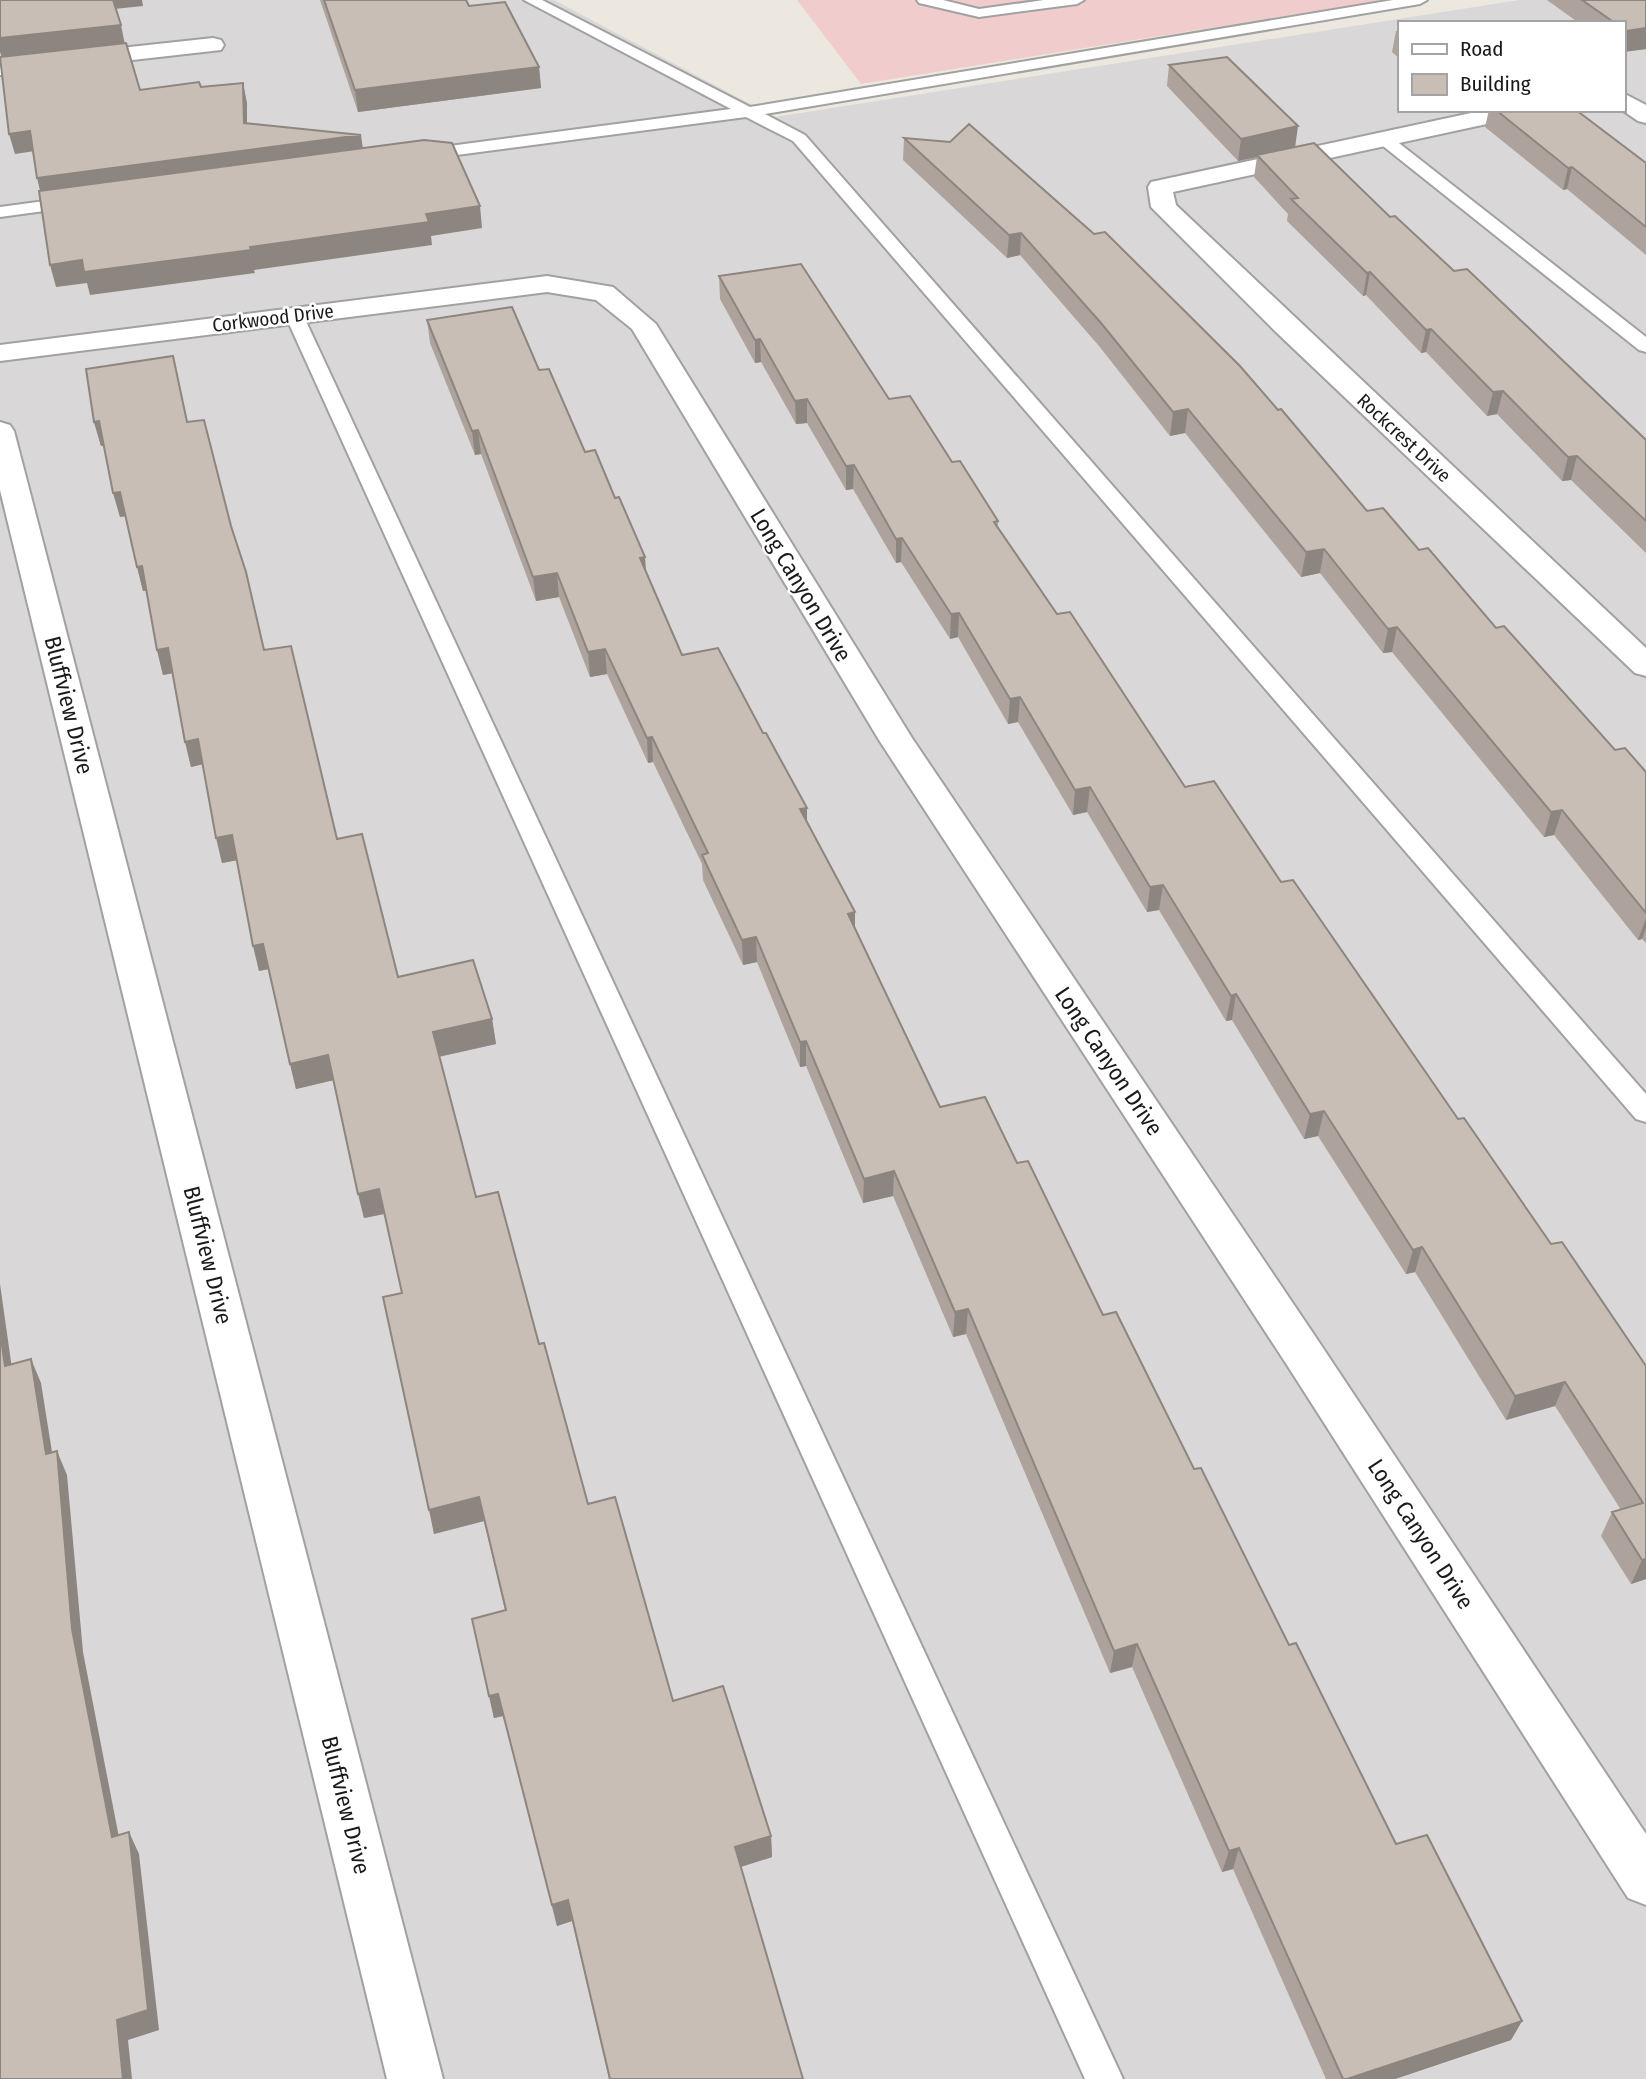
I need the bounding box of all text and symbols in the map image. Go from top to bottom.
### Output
legend [1398,21,1625,112]
text: Road [1460,36,1504,62]
text: Building [1460,71,1531,97]
street label: Corkwood Drive [211,299,335,337]
street label: Rockcrest Drive [1352,389,1456,487]
street label: Long Canyon Drive [744,504,858,666]
street label: Bluffview Drive [38,633,100,777]
street label: Long Canyon Drive [1049,981,1169,1141]
street label: Bluffview Drive [177,1183,239,1327]
street label: Long Canyon Drive [1362,1454,1480,1614]
street label: Bluffview Drive [315,1733,377,1877]

